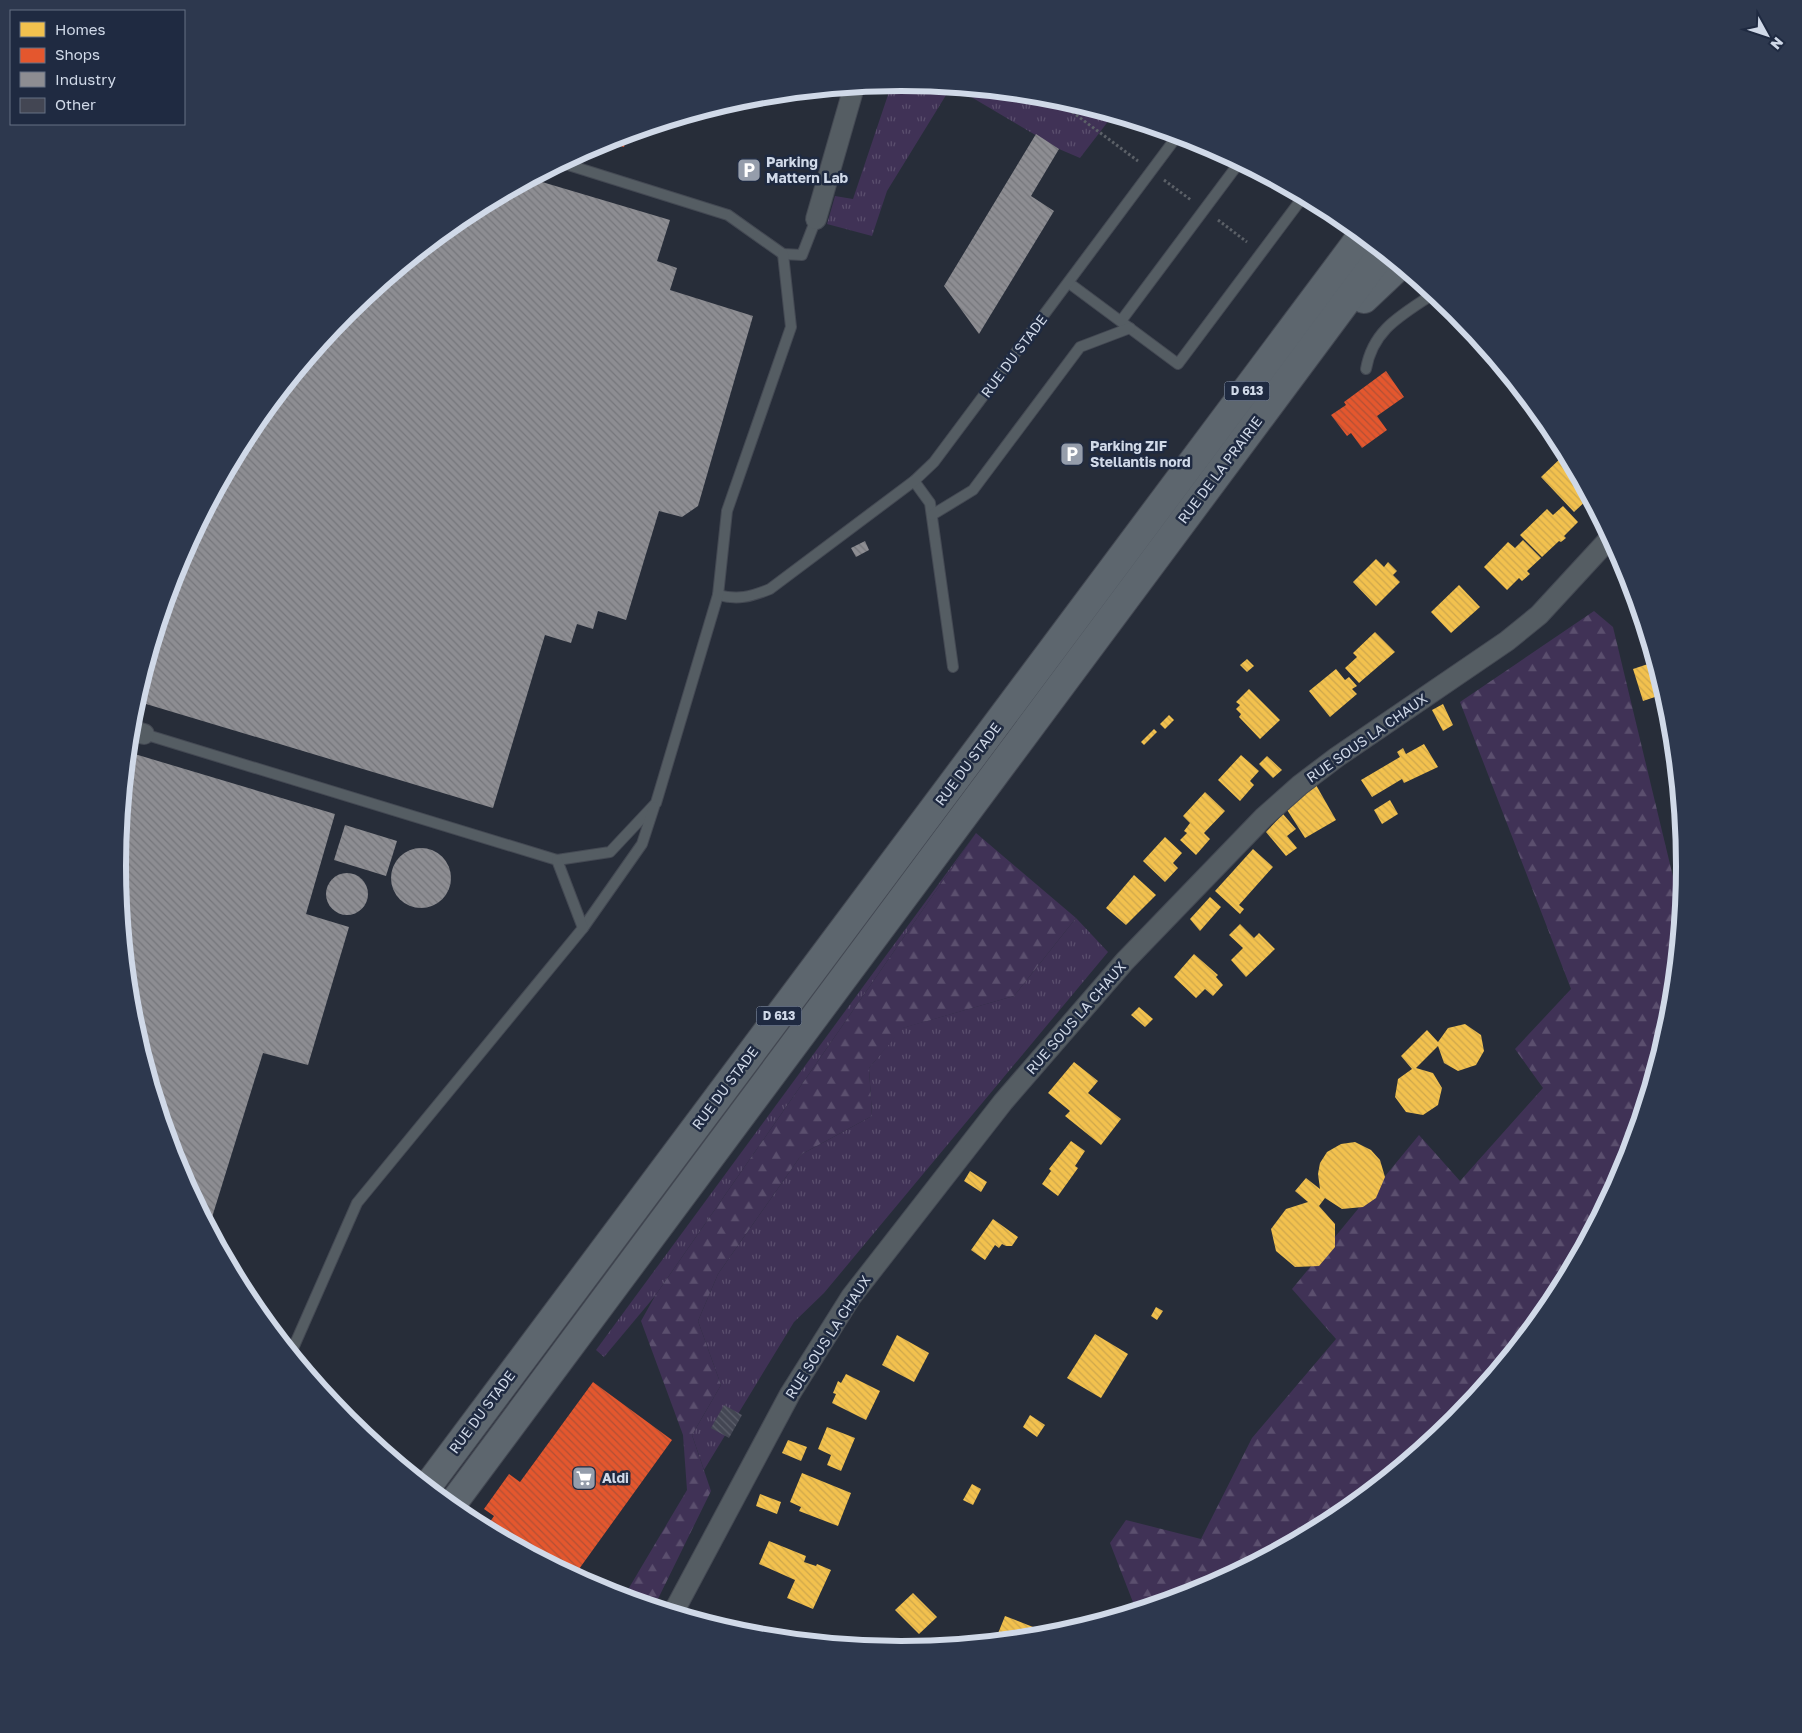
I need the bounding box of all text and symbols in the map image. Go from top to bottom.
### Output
legend [10,10,185,125]
north arrow [1742,10,1792,60]
text: Homes [55,20,105,38]
text: N [1767,34,1787,53]
text: Shops [55,45,100,63]
text: Industry [55,70,116,88]
text: Other [55,95,96,113]
place label: Parking Mattern Lab [766,153,849,186]
parking icon: Parking Mattern Lab [736,157,762,183]
street label: RUE DU STADE [977,311,1050,400]
road number: D 613 [1224,382,1270,401]
street label: RUE DE LA PRAIRIE [1174,413,1265,527]
place label: Parking ZIF Stellantis nord [1090,437,1191,470]
parking icon: Parking ZIF Stellantis nord [1059,441,1085,467]
street label: RUE SOUS LA CHAUX [1303,689,1430,786]
street label: RUE DU STADE [931,719,1004,808]
street label: RUE SOUS LA CHAUX [1022,958,1129,1077]
road number: D 613 [756,1006,802,1026]
street label: RUE DU STADE [688,1043,761,1132]
street label: RUE SOUS LA CHAUX [781,1272,874,1402]
street label: RUE DU STADE [445,1367,518,1456]
supermarket icon: Aldi [571,1465,597,1491]
place label: Aldi [602,1469,629,1486]

